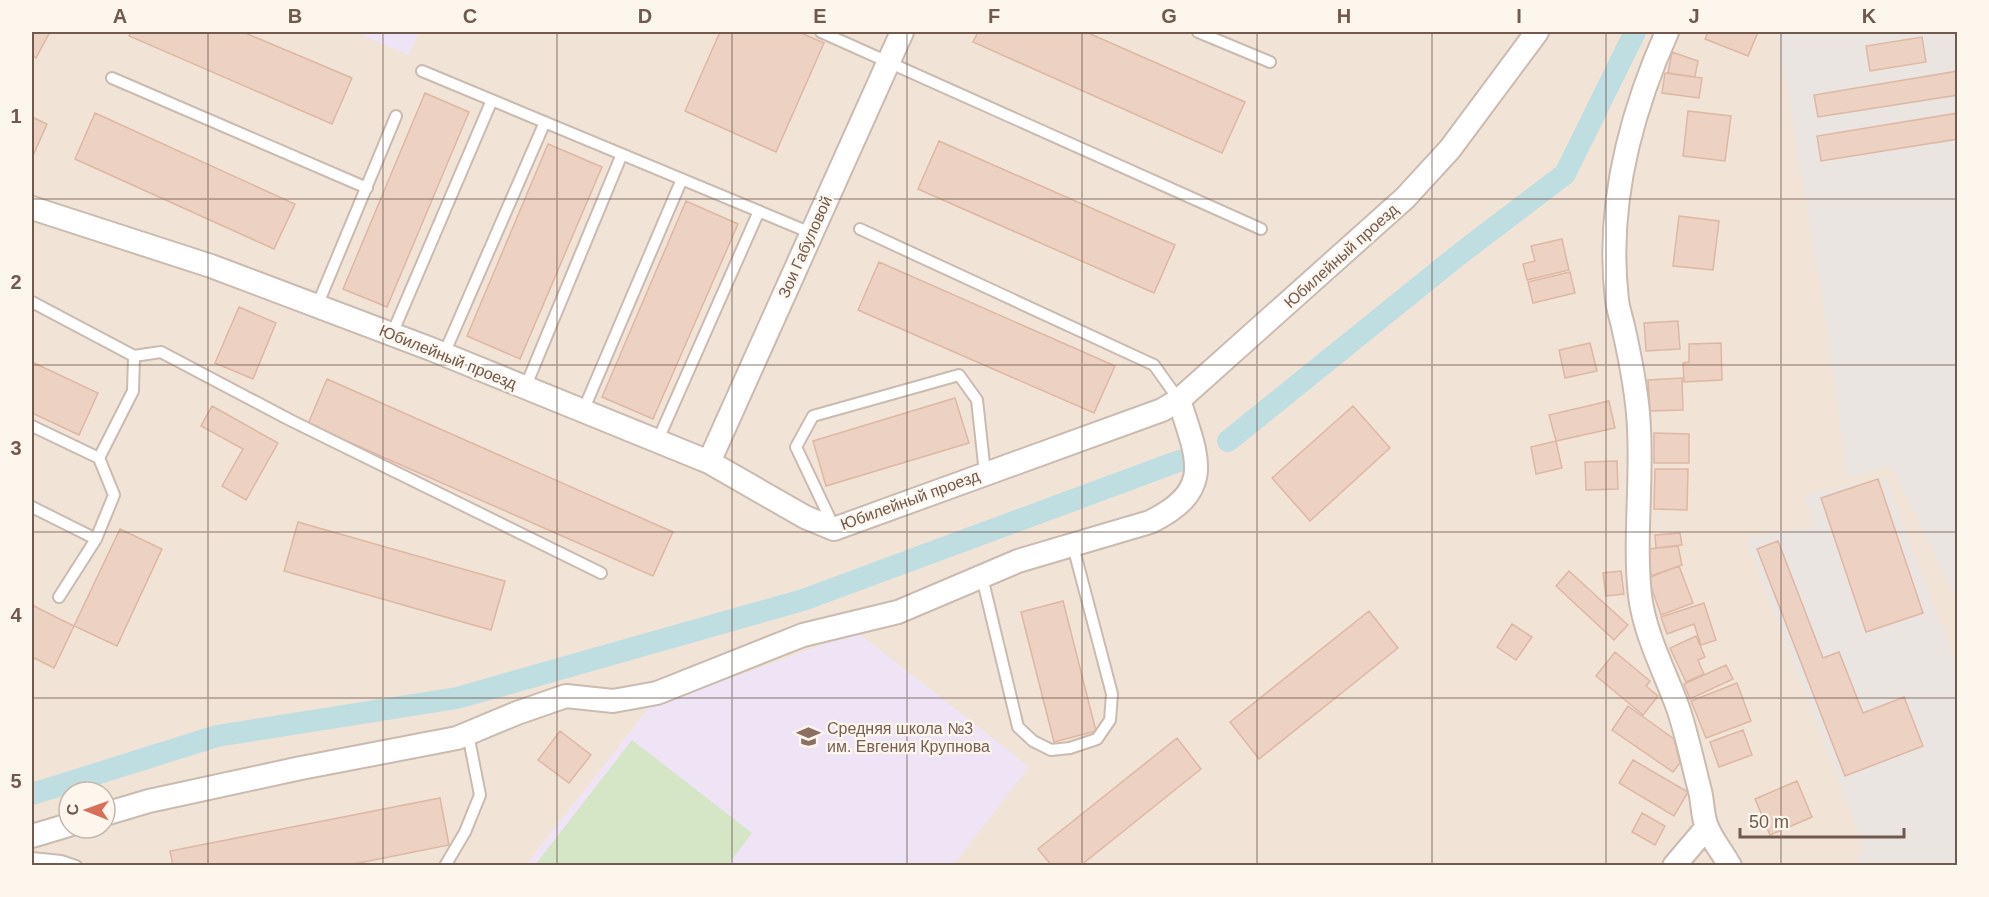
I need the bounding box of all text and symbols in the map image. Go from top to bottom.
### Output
text: A [113,5,127,27]
text: B [288,5,302,27]
text: C [463,5,477,27]
text: D [638,5,652,27]
text: E [813,5,827,27]
text: F [988,5,1000,27]
text: G [1161,5,1177,27]
text: H [1337,5,1351,27]
text: I [1516,5,1522,27]
text: J [1688,5,1700,27]
text: K [1862,5,1877,27]
text: 1 [10,105,22,127]
street label: Зои Габуловой [775,193,835,301]
street label: Юбилейный проезд [1281,200,1402,311]
text: 2 [10,271,22,293]
street label: Юбилейный проезд [377,322,520,393]
text: 3 [10,437,22,459]
street label: Юбилейный проезд [838,467,982,533]
text: 4 [10,604,22,626]
place label: Средняя школа №3 им. Евгения Крупнова [827,720,990,755]
school or university icon: Средняя школа №3 им. Евгения Крупнова [796,724,822,750]
text: 5 [10,770,22,792]
north arrow [57,780,117,840]
scale bar [1740,801,1904,839]
text: С [64,803,81,816]
text: 50 m [1749,812,1789,832]

